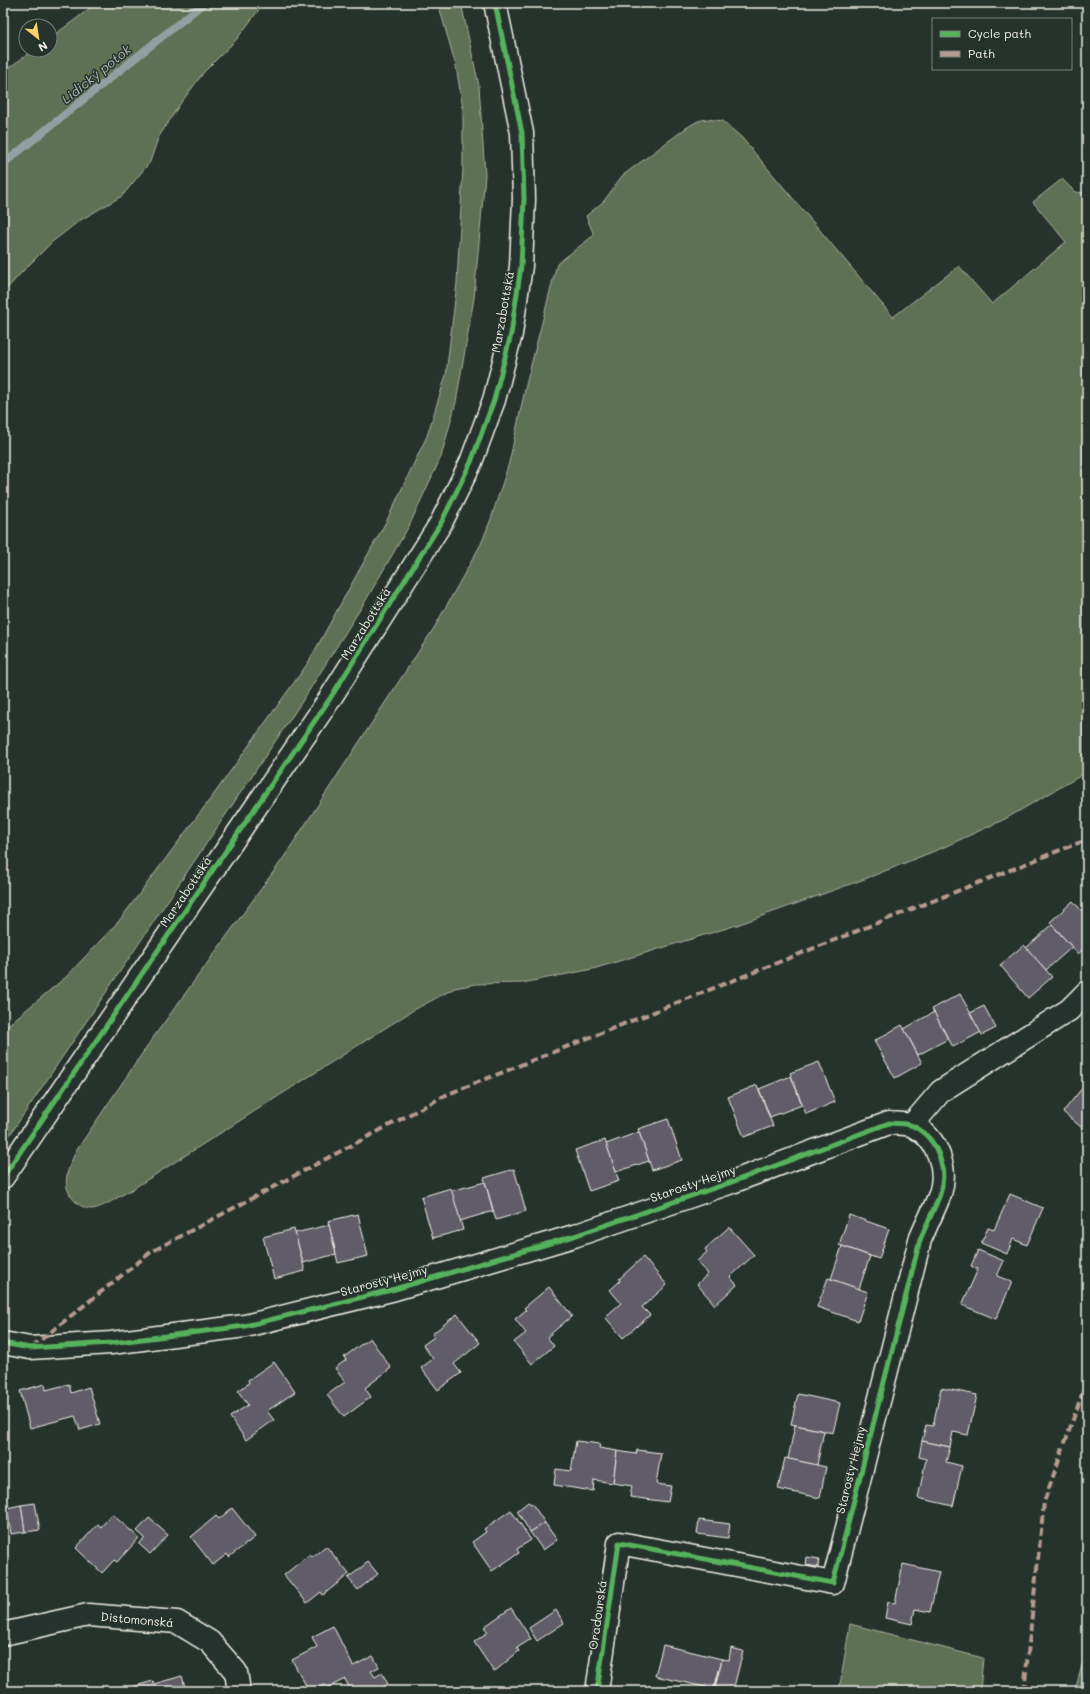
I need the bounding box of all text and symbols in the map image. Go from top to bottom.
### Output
north arrow [18,18,58,58]
legend [932,18,1072,70]
text: Cycle path [968,25,1031,41]
text: N [36,39,51,56]
water label: Lidický potok [57,40,135,107]
text: Path [968,45,995,61]
street label: Marzabottská [487,270,517,354]
street label: Marzabottská [337,584,394,663]
street label: Marzabottská [156,853,215,930]
street label: Starosty Hejmy [648,1161,738,1205]
street label: Starosty Hejmy [338,1261,429,1299]
street label: Starosty Hejmy [831,1424,869,1515]
street label: Oradourská [584,1579,610,1651]
street label: Distomonská [100,1608,174,1630]

